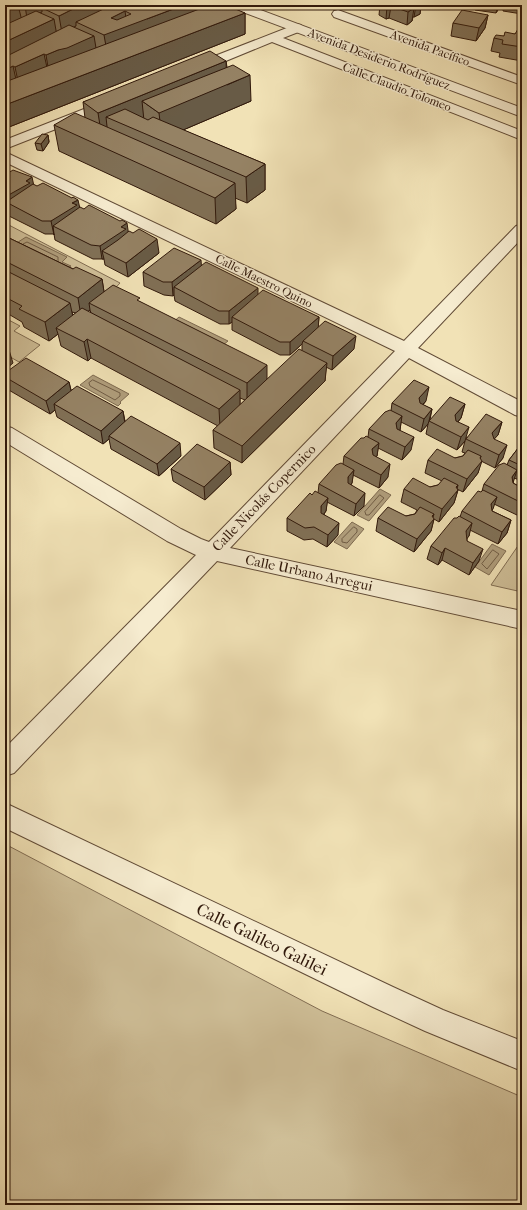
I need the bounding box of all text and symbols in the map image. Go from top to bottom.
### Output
street label: Avenida Desiderio Rodríguez [305,25,453,93]
street label: Avenida Pacífico [387,27,472,69]
street label: Calle Claudio Tolomeo [341,60,453,114]
street label: Calle Maestro Quino [213,251,315,311]
street label: Calle Nicolás Copernico [209,441,319,555]
street label: Calle Urbano Arregui [244,551,374,595]
street label: Calle Galileo Galilei [193,899,331,979]

